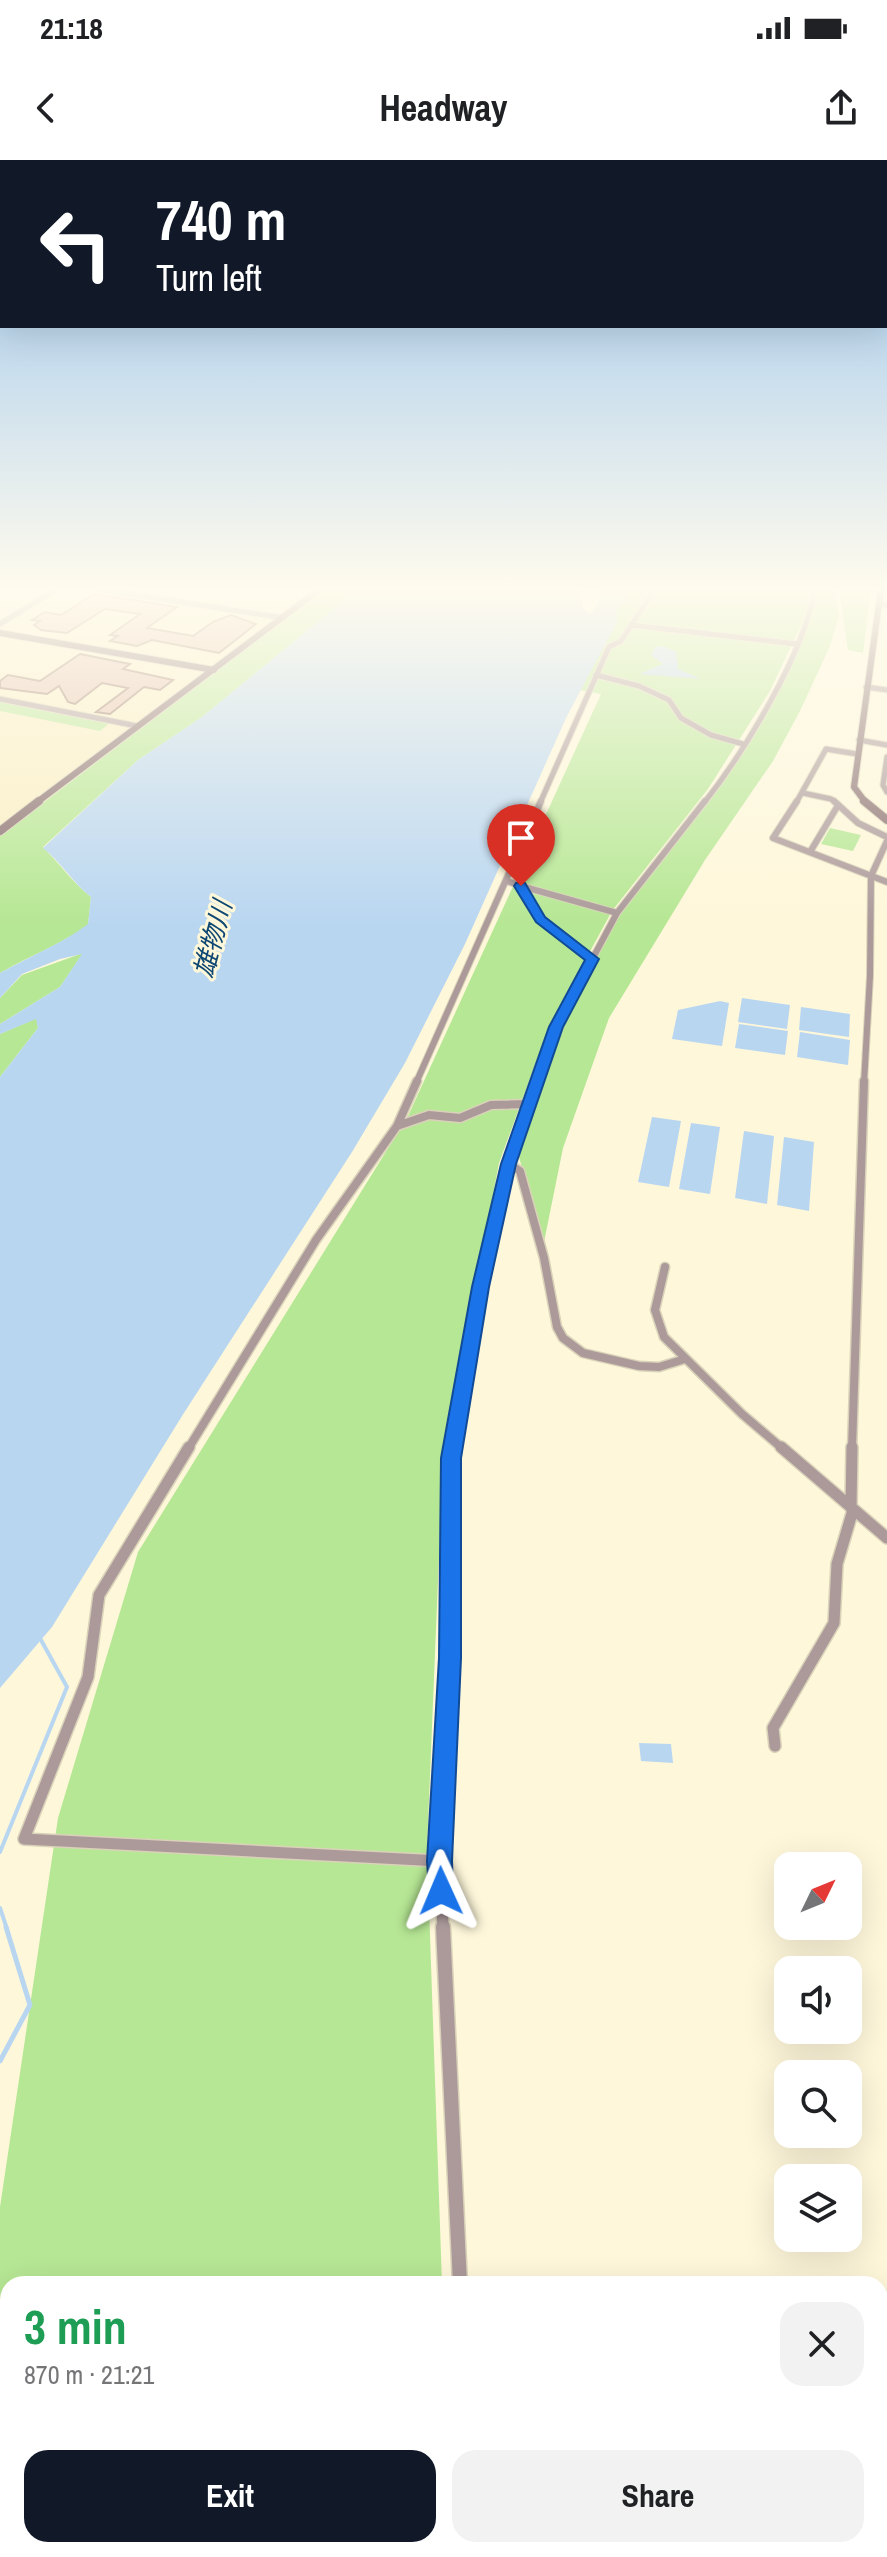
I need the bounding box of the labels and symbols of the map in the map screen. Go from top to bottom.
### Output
pin [487,804,555,886]
water label: 雄物川 [186,894,240,981]
position arrow [399,1849,483,1933]
north arrow [774,1852,862,1940]

